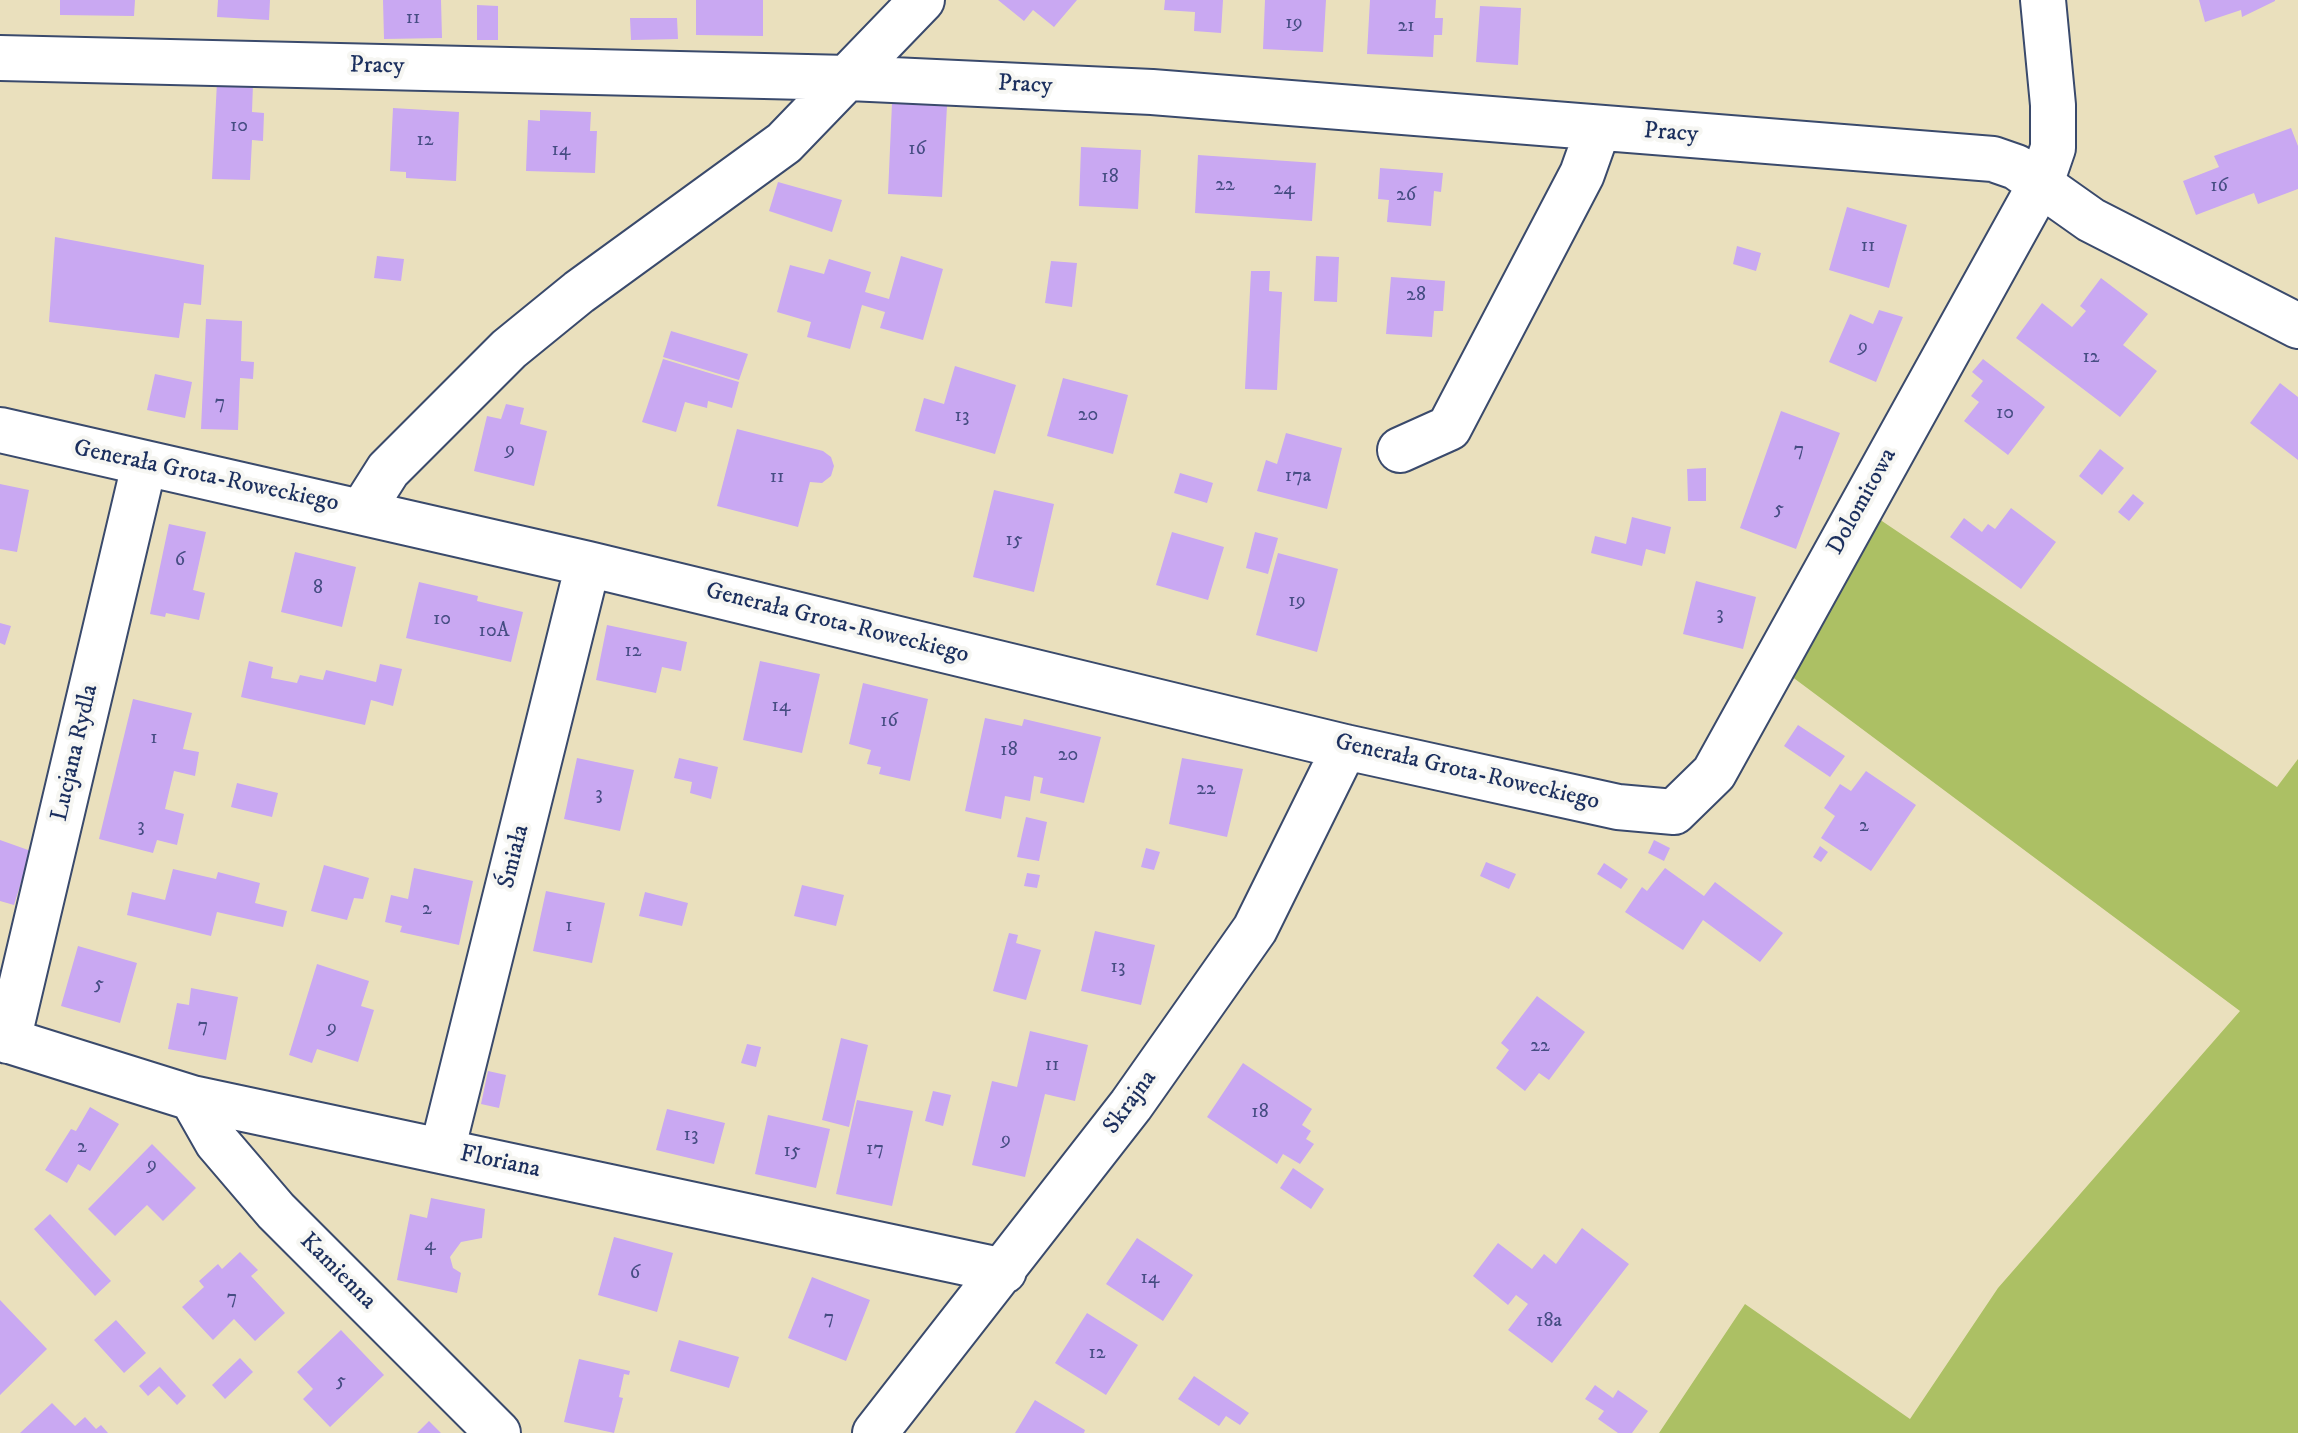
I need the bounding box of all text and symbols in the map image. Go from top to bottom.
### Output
house number: 11 [406,7,420,31]
house number: 19 [1285,12,1303,36]
house number: 21 [1397,15,1415,39]
street label: Pracy [349,52,405,82]
street label: Pracy [997,70,1053,102]
house number: 10 [230,115,248,139]
street label: Pracy [1643,118,1699,150]
house number: 12 [416,129,434,153]
house number: 16 [908,138,926,162]
house number: 14 [552,139,570,163]
house number: 18 [1101,166,1119,190]
house number: 22 [1215,174,1235,198]
house number: 16 [2210,175,2228,199]
house number: 24 [1273,178,1295,202]
house number: 26 [1396,184,1416,208]
house number: 11 [1861,235,1875,259]
house number: 28 [1406,284,1426,308]
house number: 9 [1858,336,1868,360]
house number: 12 [2082,346,2100,370]
house number: 7 [215,392,225,416]
house number: 10 [1996,402,2014,426]
house number: 20 [1078,404,1098,428]
house number: 13 [955,405,969,429]
street label: Generała Grota-Roweckiego [71,435,341,519]
house number: 9 [505,439,515,463]
house number: 7 [1794,439,1804,463]
street label: Dolomitowa [1822,444,1904,560]
house number: 17a [1285,465,1311,489]
house number: 11 [770,466,784,490]
house number: 5 [1774,498,1784,522]
house number: 15 [1005,529,1023,553]
house number: 6 [175,549,185,573]
house number: 8 [313,577,323,601]
street label: Generała Grota-Roweckiego [702,577,972,671]
house number: 19 [1288,590,1306,614]
house number: 3 [1716,603,1724,627]
house number: 10 [433,608,451,632]
house number: 10A [479,620,509,644]
house number: 12 [624,640,642,664]
street label: Lucjana Rydla [46,682,106,824]
house number: 14 [772,695,790,719]
house number: 16 [880,710,898,734]
house number: 1 [150,727,158,751]
street label: Generała Grota-Roweckiego [1332,729,1602,817]
house number: 18 [1000,739,1018,763]
house number: 20 [1058,744,1078,768]
house number: 22 [1196,778,1216,802]
house number: 3 [595,783,603,807]
house number: 3 [137,815,145,839]
house number: 2 [1859,815,1869,839]
street label: Śmiała [493,822,537,892]
house number: 2 [422,898,432,922]
house number: 1 [565,915,573,939]
house number: 13 [1111,956,1125,980]
house number: 5 [94,973,104,997]
house number: 7 [198,1015,208,1039]
house number: 9 [327,1017,337,1041]
house number: 22 [1530,1035,1550,1059]
house number: 11 [1045,1054,1059,1078]
street label: Skrajna [1098,1065,1164,1141]
house number: 18 [1251,1101,1269,1125]
house number: 13 [684,1124,698,1148]
house number: 9 [1001,1129,1011,1153]
house number: 2 [77,1136,87,1160]
house number: 17 [866,1138,884,1162]
street label: Floriana [457,1140,543,1186]
house number: 15 [783,1140,801,1164]
house number: 9 [147,1154,157,1178]
street label: Kamienna [293,1228,381,1316]
house number: 4 [424,1234,436,1258]
house number: 6 [630,1262,640,1286]
house number: 14 [1141,1267,1159,1291]
house number: 7 [227,1287,237,1311]
house number: 7 [824,1307,834,1331]
house number: 18a [1536,1310,1562,1334]
house number: 12 [1088,1342,1106,1366]
house number: 5 [336,1370,346,1394]

